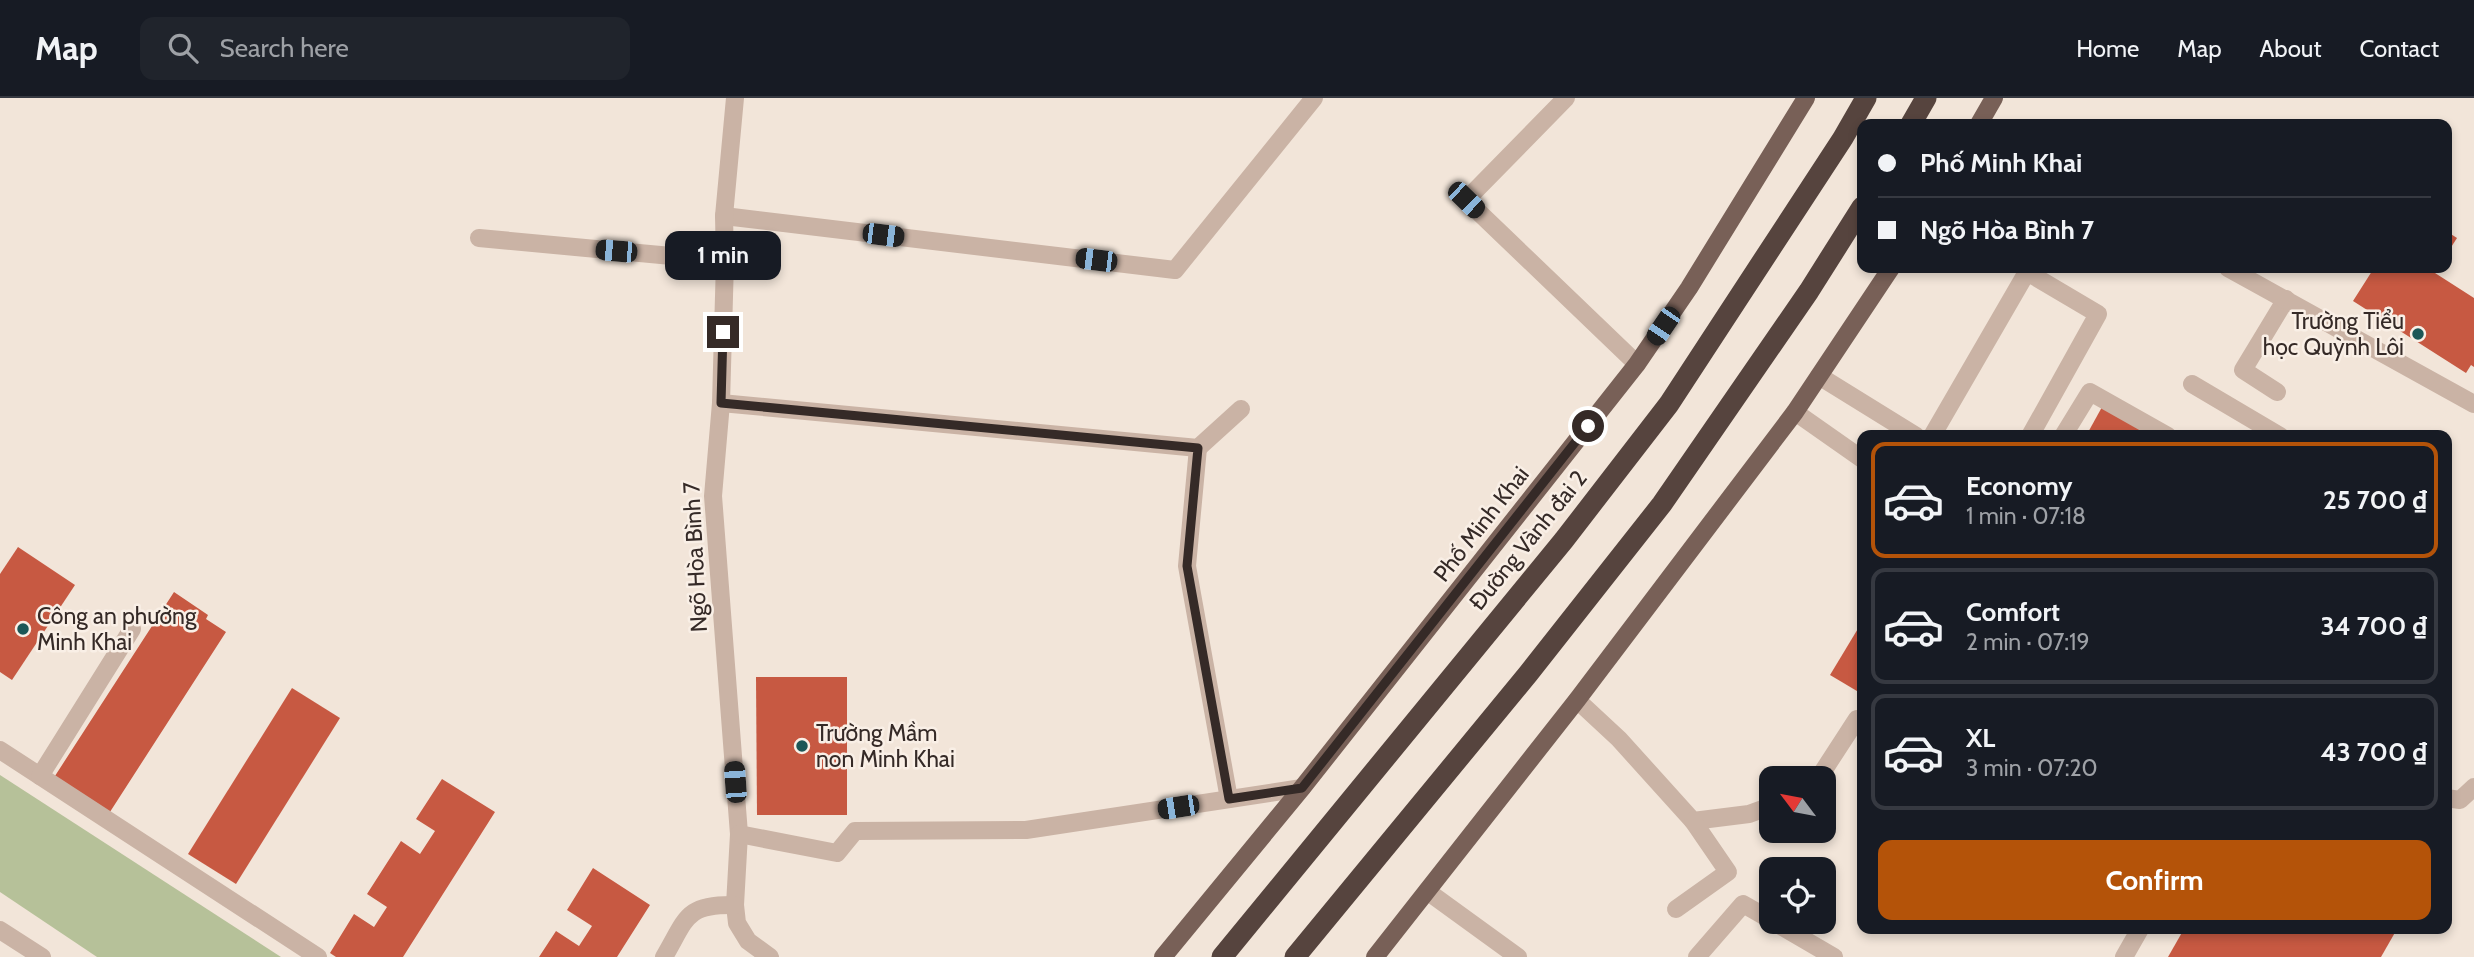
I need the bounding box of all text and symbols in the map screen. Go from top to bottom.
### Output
search box [140,17,630,80]
text: Map [35,28,98,68]
icon: search [164,29,202,67]
text: Search here [220,32,349,64]
text: Home [2076,34,2139,63]
text: Map [2177,34,2222,63]
text: About [2260,34,2322,63]
text: Contact [2360,34,2439,63]
text: Phố Minh Khai [1920,147,2082,179]
car [1444,178,1489,222]
text: Ngõ Hòa Bình 7 [1920,214,2094,246]
car [861,222,906,248]
callout: 1 min [665,230,781,280]
car [595,239,638,263]
text: 1 min [697,241,749,269]
car [1074,247,1119,273]
car [1643,303,1684,349]
place label: Trường Tiểu học Quỳnh Lôi [2263,307,2404,361]
route end [707,316,739,348]
marker: Trường Tiểu học Quỳnh Lôi [2410,326,2426,342]
route start [1572,410,1604,442]
street label: Phố Minh Khai [1427,461,1535,587]
street label: Đường Vành đai 2 [1463,465,1593,615]
icon: car [1882,469,1945,532]
text: Economy [1966,470,2072,502]
street label: Ngõ Hòa Bình 7 [677,481,713,633]
text: 25 700 ₫ [2323,484,2427,516]
text: 1 min · 07:18 [1966,502,2086,530]
icon: car [1882,595,1945,658]
text: Comfort [1966,596,2060,628]
place label: Công an phường Minh Khai [37,602,197,656]
text: 34 700 ₫ [2321,610,2427,642]
marker: Công an phường Minh Khai [15,621,31,637]
text: 2 min · 07:19 [1966,628,2090,656]
place label: Trường Mầm non Minh Khai [816,719,955,773]
icon: car [1882,721,1945,784]
text: XL [1966,722,1995,754]
text: 43 700 ₫ [2321,736,2427,768]
marker: Trường Mầm non Minh Khai [794,738,810,754]
text: 3 min · 07:20 [1966,754,2098,782]
car [724,760,747,804]
north arrow [1759,766,1836,844]
map controls [1759,766,1836,934]
car [1156,793,1201,821]
button: Confirm [1878,840,2431,920]
button: locate [1759,857,1836,934]

